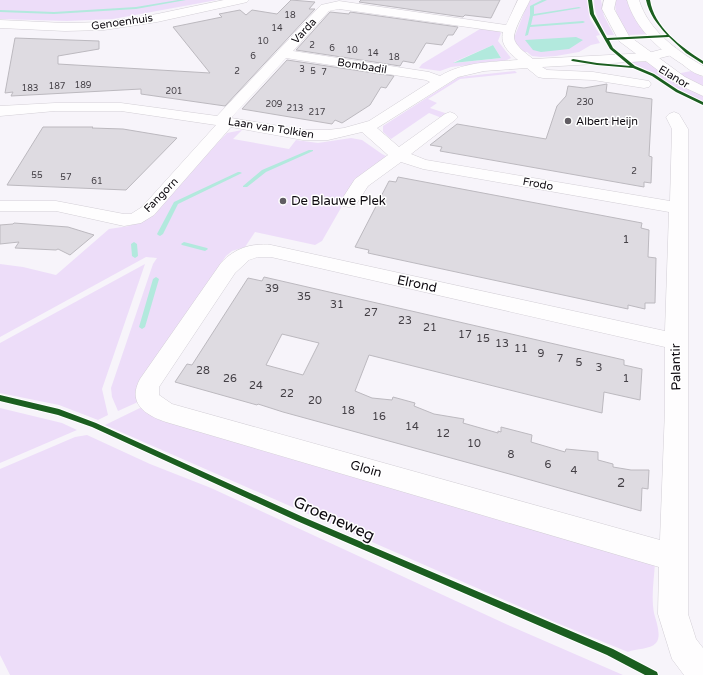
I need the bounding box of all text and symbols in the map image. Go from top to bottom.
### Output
house number: 18 [284,10,296,21]
street label: Genoenhuis [90,11,154,33]
street label: Varda [289,15,319,47]
house number: 14 [271,23,283,34]
house number: 10 [257,36,269,47]
house number: 2 [309,40,315,51]
house number: 6 [329,43,335,54]
house number: 10 [346,45,358,56]
house number: 14 [367,48,379,59]
house number: 6 [250,51,256,62]
house number: 18 [388,52,400,63]
street label: Bombadil [336,56,388,76]
street label: Elanor [656,63,692,92]
house number: 3 [299,64,305,75]
house number: 2 [234,66,240,77]
house number: 5 [310,66,316,77]
house number: 7 [321,67,327,78]
house number: 189 [75,80,92,91]
house number: 187 [49,81,66,92]
house number: 183 [22,83,38,94]
house number: 201 [166,86,182,97]
house number: 230 [577,97,594,108]
house number: 209 [266,99,283,110]
house number: 213 [287,103,303,114]
house number: 217 [309,107,326,118]
street label: Laan van Tolkien [227,115,315,141]
place label: Albert Heijn [576,115,638,128]
marker: Albert Heijn [563,116,573,126]
house number: 2 [631,166,637,177]
house number: 55 [31,170,43,181]
house number: 57 [60,172,72,183]
street label: Fangorn [141,175,181,215]
street label: Frodo [522,175,555,193]
house number: 61 [91,176,103,187]
place label: De Blauwe Plek [291,193,386,209]
marker: De Blauwe Plek [278,196,288,206]
house number: 1 [623,233,629,246]
street label: Elrond [396,272,438,296]
house number: 39 [265,282,279,295]
house number: 35 [297,290,311,303]
house number: 31 [330,298,344,311]
house number: 27 [364,306,378,319]
house number: 23 [398,314,412,327]
house number: 21 [423,321,437,334]
house number: 17 [458,328,472,341]
house number: 15 [476,332,490,345]
house number: 13 [495,337,509,350]
house number: 11 [514,342,528,355]
street label: Palantir [668,343,684,391]
house number: 9 [538,347,545,360]
house number: 7 [557,352,564,365]
house number: 5 [576,356,583,369]
house number: 3 [596,361,603,374]
house number: 28 [196,364,210,377]
house number: 26 [223,372,237,385]
house number: 1 [623,372,629,385]
house number: 24 [249,379,263,392]
house number: 22 [280,387,294,400]
house number: 20 [308,394,322,407]
house number: 18 [341,404,355,417]
house number: 16 [372,410,386,423]
house number: 14 [405,420,419,433]
house number: 12 [436,427,450,440]
house number: 10 [467,437,481,450]
house number: 8 [508,448,515,461]
street label: Gloin [348,457,384,481]
house number: 6 [545,458,552,471]
house number: 4 [571,464,578,477]
house number: 2 [617,475,625,491]
street label: Groeneweg [290,492,378,546]

